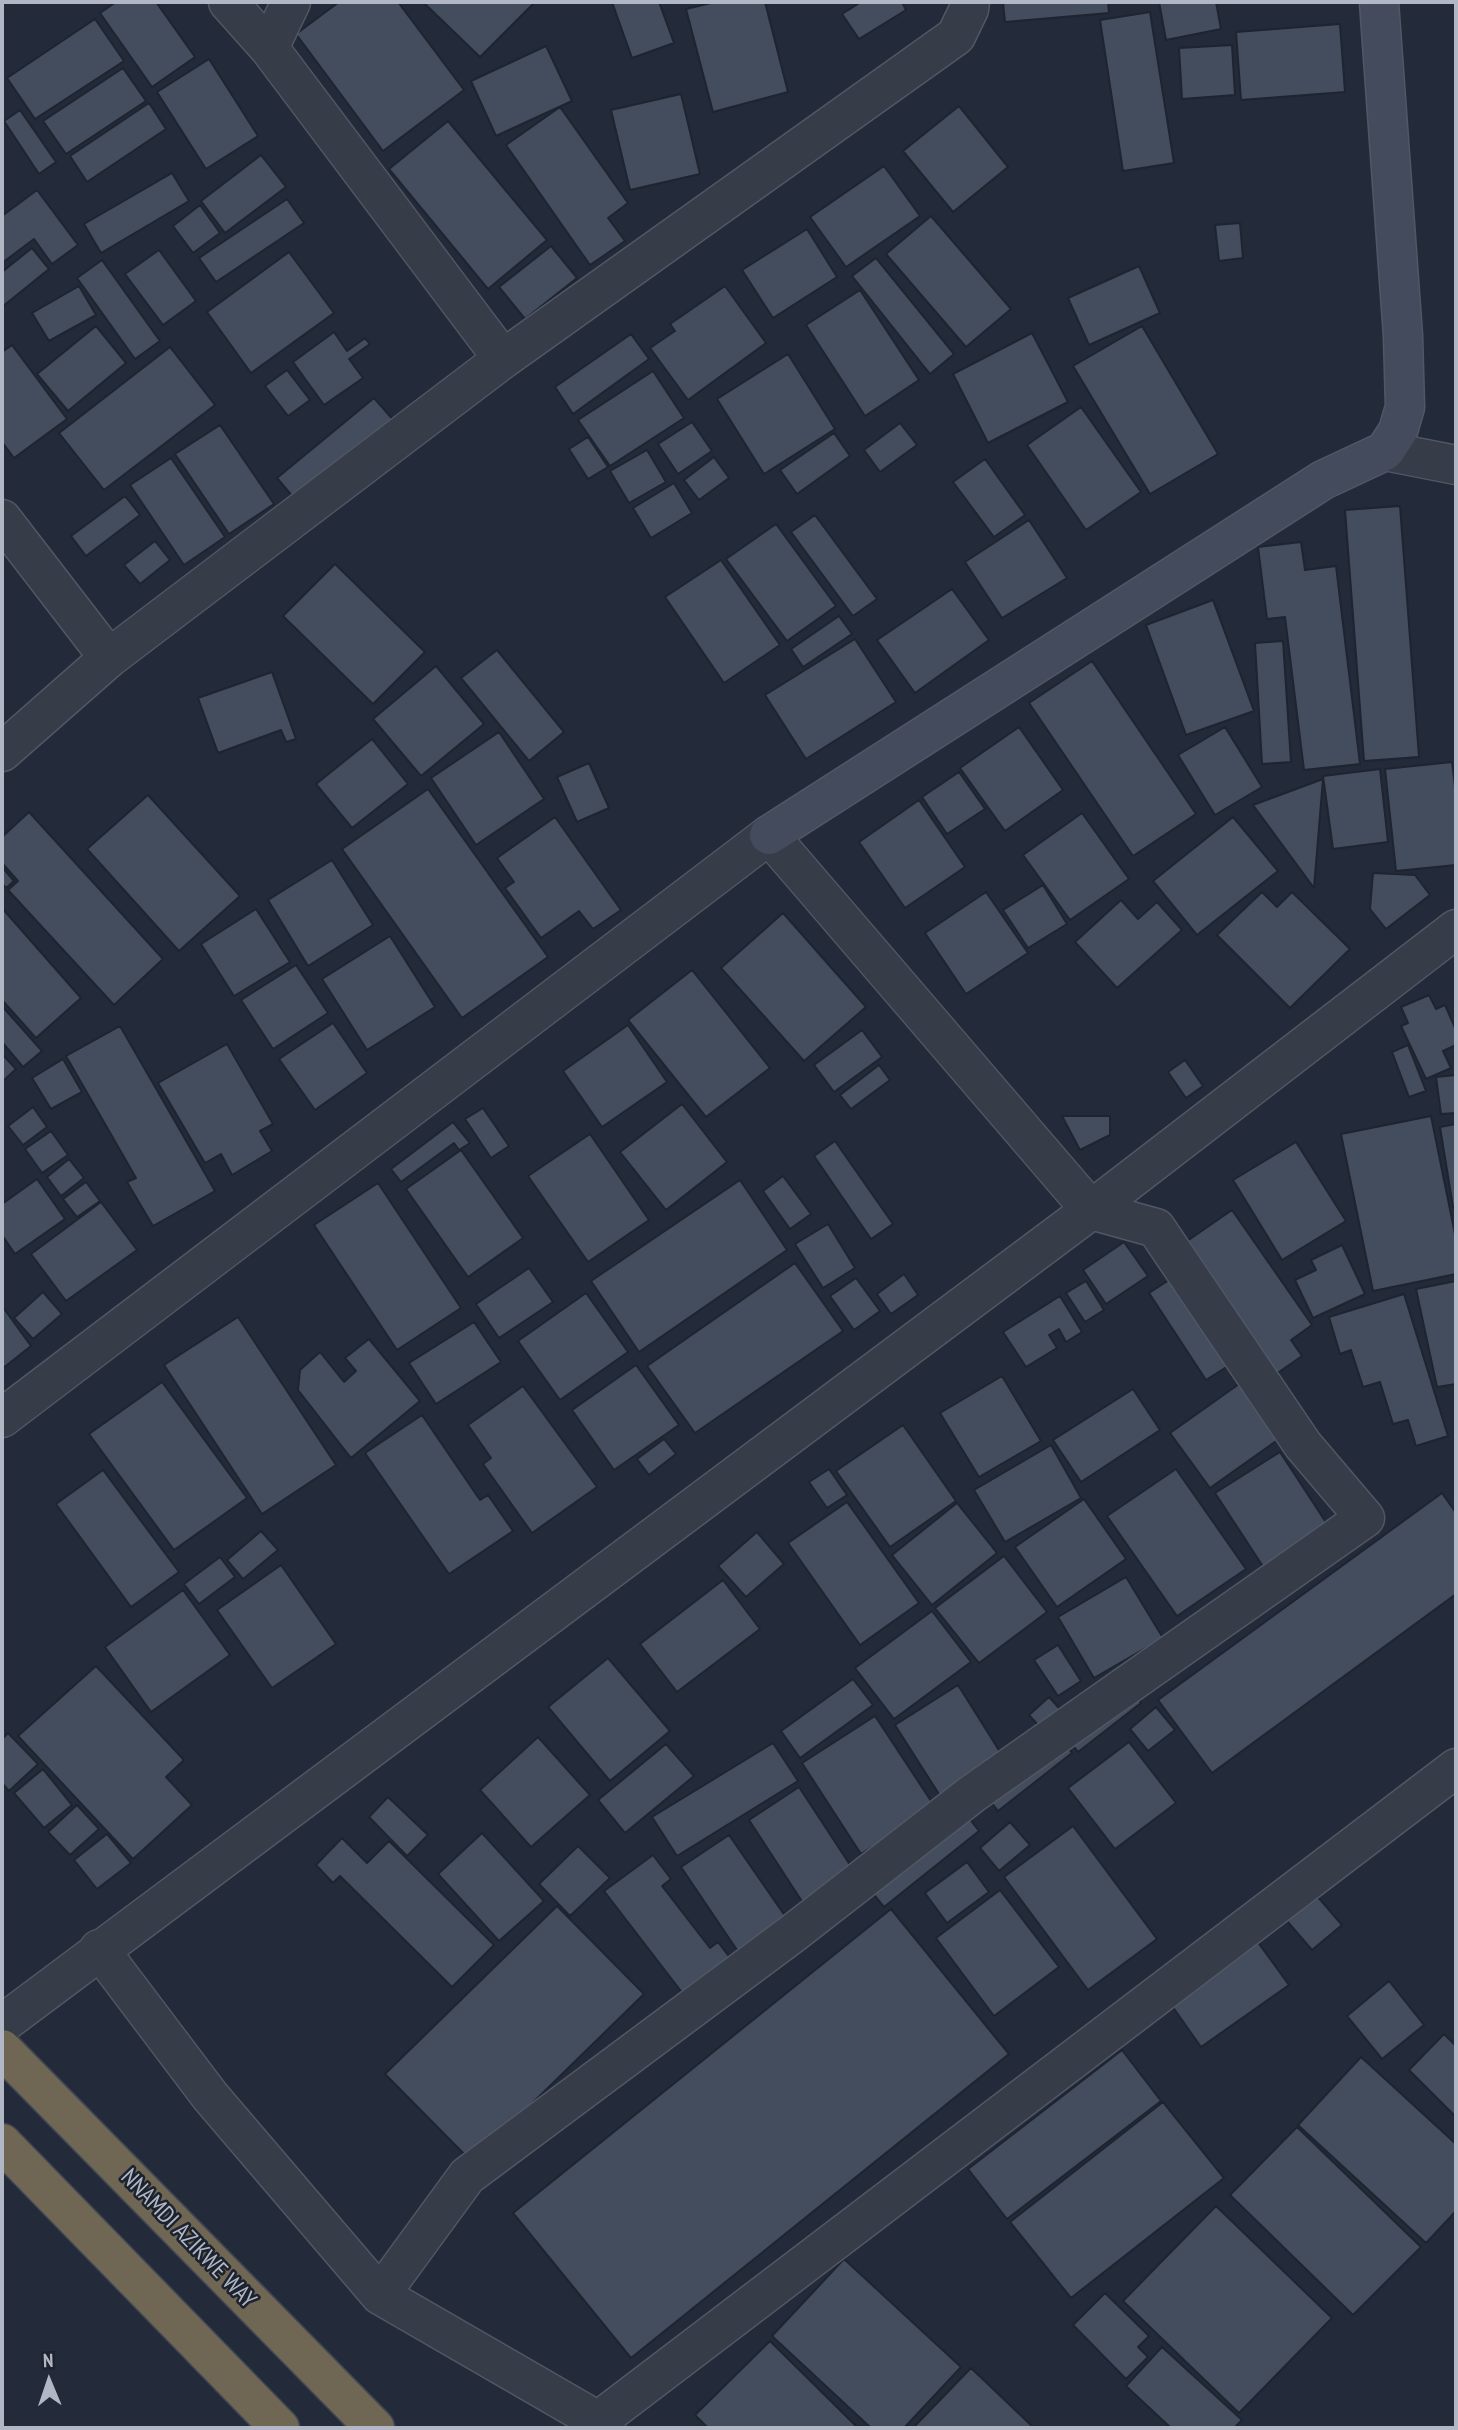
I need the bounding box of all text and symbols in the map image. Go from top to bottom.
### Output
street label: NNAMDI AZIKWE WAY [114,2163,262,2315]
north arrow [14,2346,84,2416]
text: N [43,2348,54,2372]

